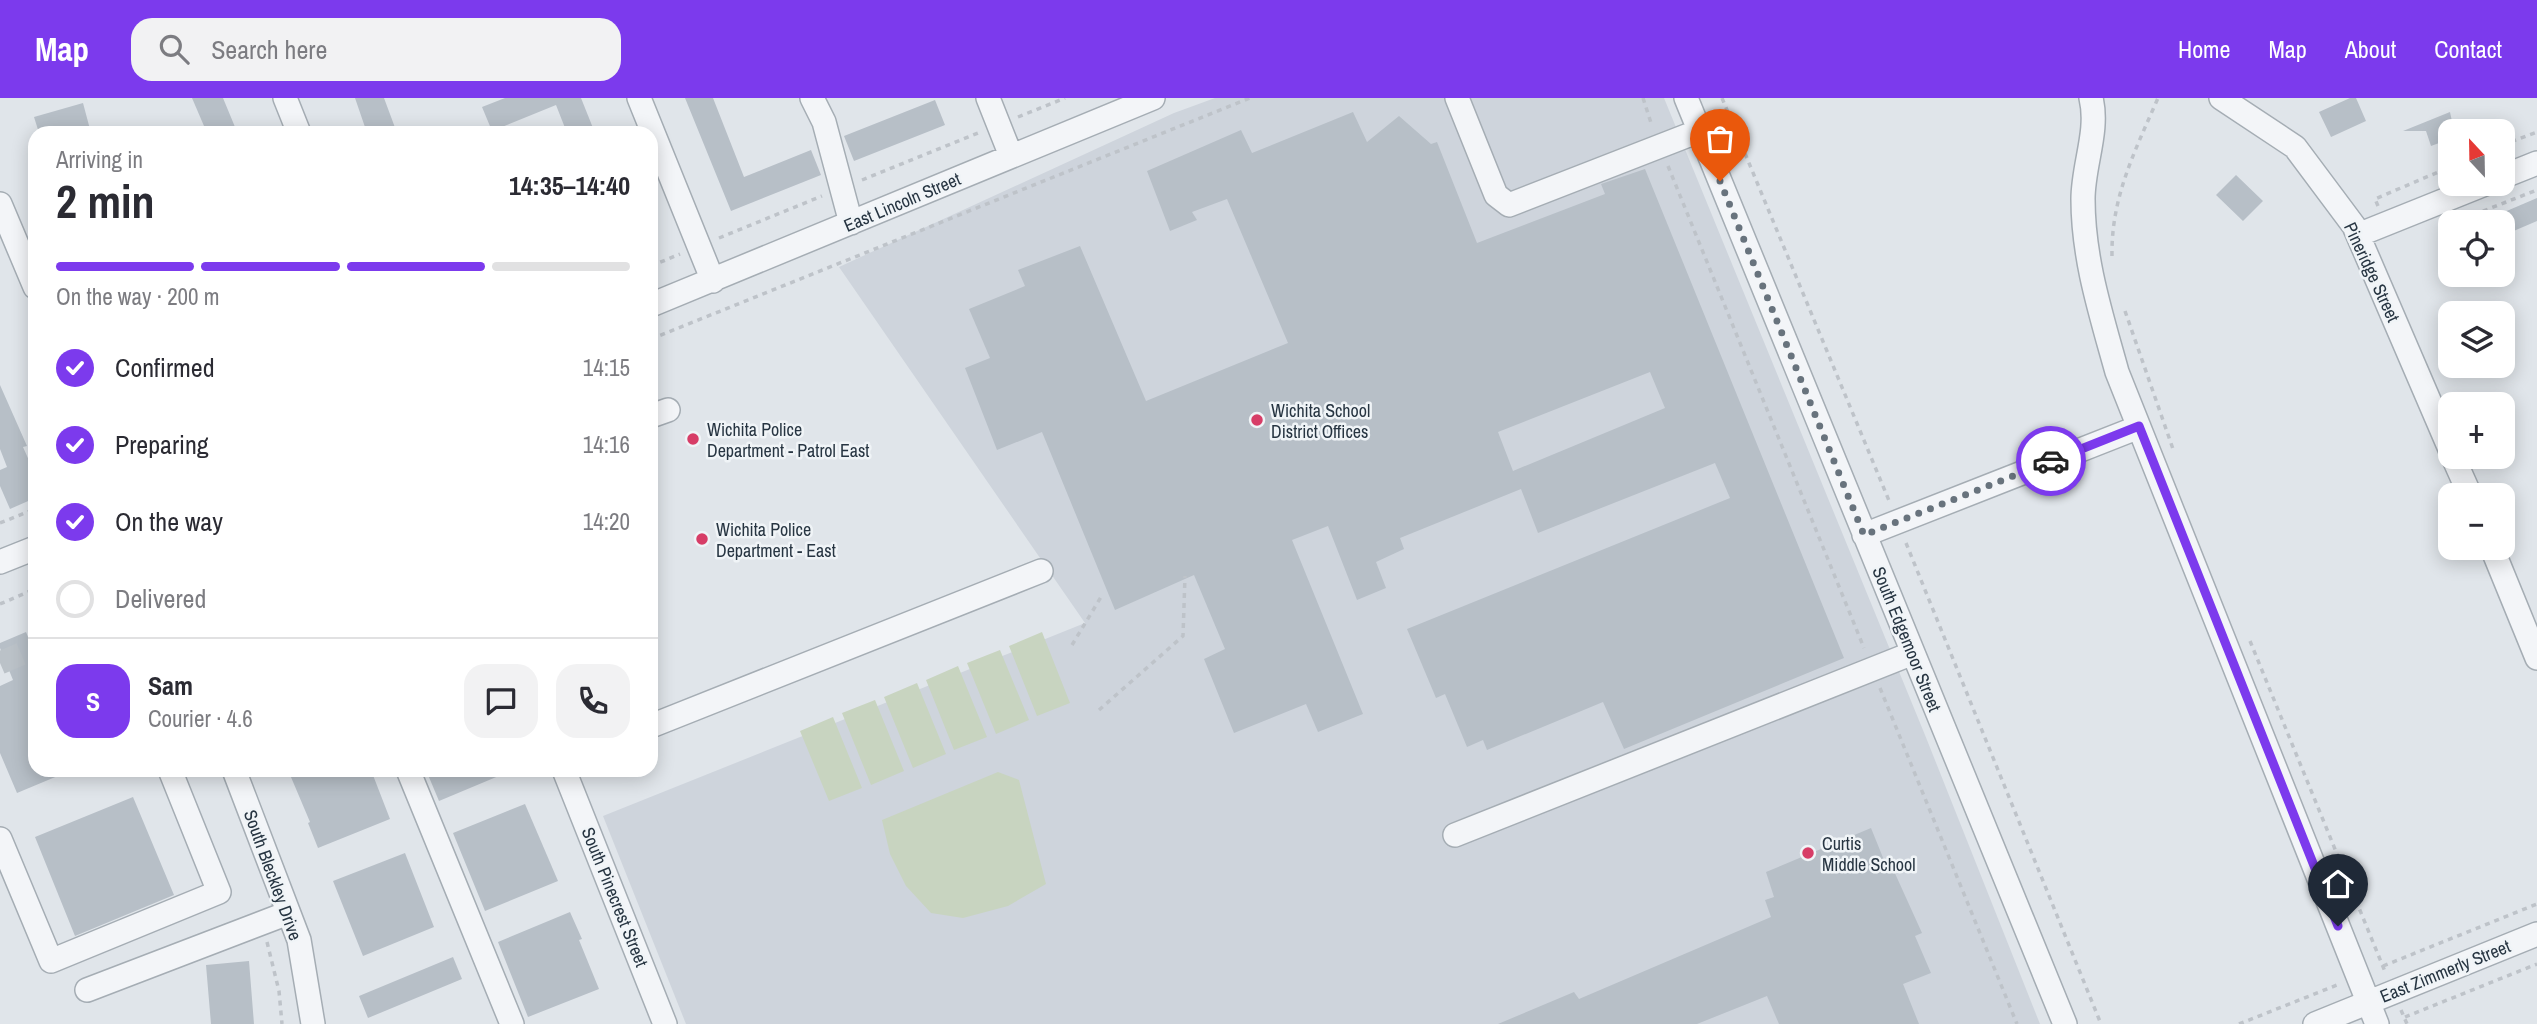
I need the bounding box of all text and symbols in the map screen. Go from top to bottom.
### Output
search box [131,18,621,81]
text: Map [35,27,89,71]
icon: search [155,30,193,68]
text: Search here [211,32,327,67]
text: Home [2178,33,2230,65]
text: Map [2268,33,2307,65]
text: About [2345,33,2396,65]
text: Contact [2434,33,2502,65]
pin [1690,109,1750,181]
north arrow [2438,119,2515,196]
map controls [2438,119,2515,560]
icon: bag [1701,120,1739,158]
text: Arriving in [56,144,143,175]
street label: East Lincoln Street [840,166,964,238]
text: 14:35–14:40 [509,168,630,203]
text: 2 min [56,170,155,232]
button: locate [2438,210,2515,287]
street label: Pineridge Street [2338,218,2406,326]
text: On the way · 200 m [56,281,220,312]
button: layers [2438,301,2515,378]
icon: check [56,349,94,387]
text: Confirmed [115,350,215,385]
text: 14:15 [583,352,630,383]
button: + [2438,392,2515,469]
place label: Wichita School District Offices [1271,398,1370,444]
marker: Wichita School District Offices [1249,412,1265,428]
place label: Wichita Police Department - Patrol East [707,417,869,463]
icon: check [56,426,94,464]
courier [2016,426,2086,496]
text: Preparing [115,427,209,462]
text: 14:16 [583,429,630,460]
marker: Wichita Police Department - Patrol East [685,431,701,447]
icon: car [2032,442,2070,480]
button: − [2438,483,2515,560]
icon: check [56,503,94,541]
text: On the way [115,504,223,539]
text: 14:20 [583,506,630,537]
place label: Wichita Police Department - East [716,517,836,563]
marker: Wichita Police Department - East [694,531,710,547]
street label: South Edgemoor Street [1867,563,1947,715]
text: Delivered [115,581,206,616]
button: chat [464,664,538,738]
button: phone [556,664,630,738]
text: Sam [148,668,193,703]
text: S [86,684,100,719]
text: Courier · 4.6 [148,703,253,734]
street label: South Bleckley Drive [238,806,308,944]
street label: South Pinecrest Street [576,823,654,971]
place label: Curtis Middle School [1822,831,1916,877]
marker: Curtis Middle School [1800,845,1816,861]
pin [2308,854,2368,926]
icon: home [2319,865,2357,903]
street label: East Zimmerly Street [2376,933,2514,1009]

